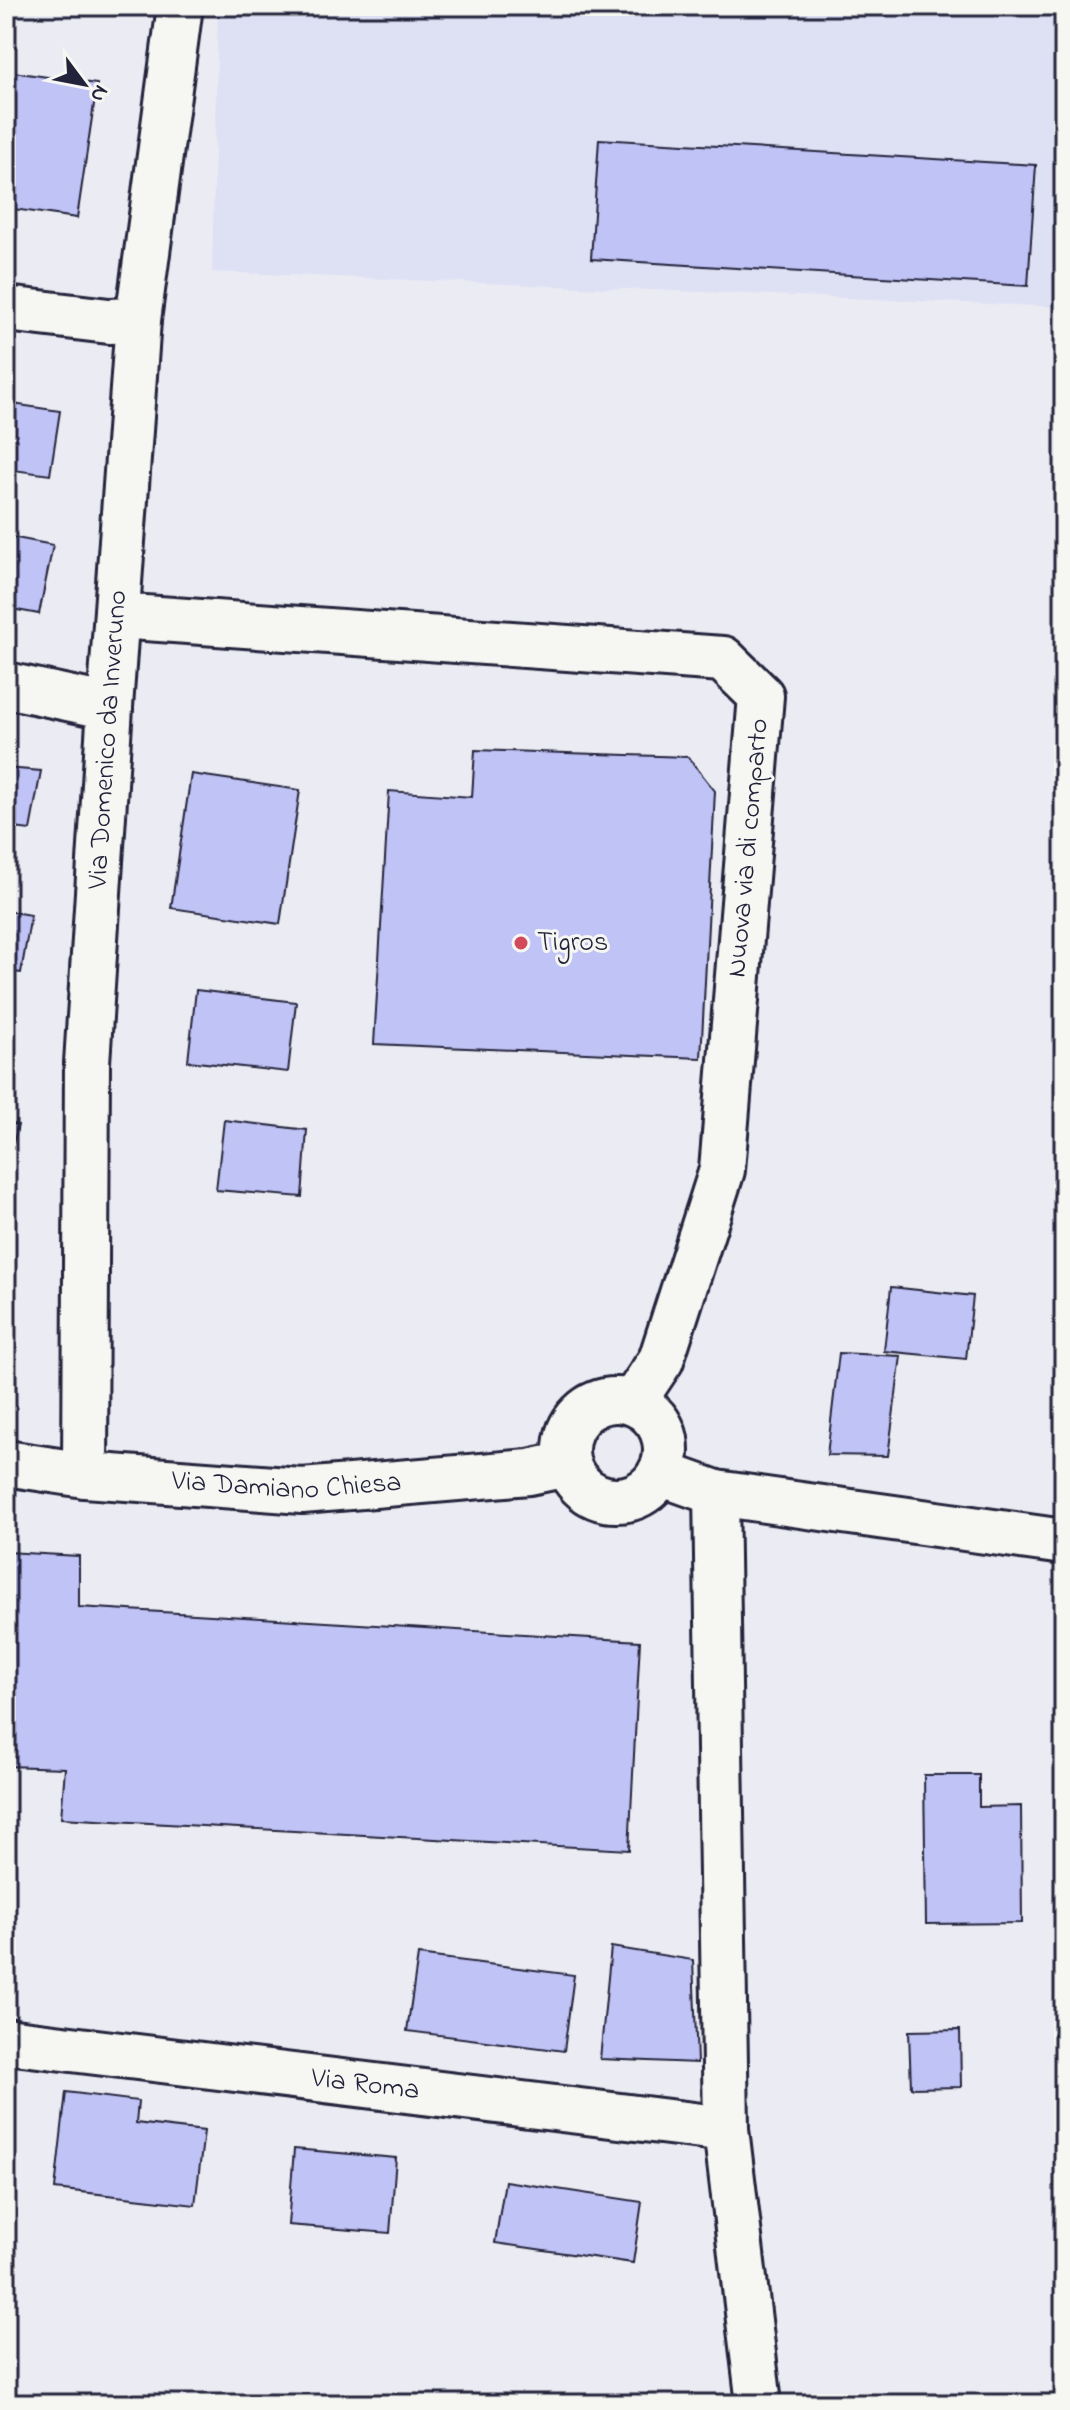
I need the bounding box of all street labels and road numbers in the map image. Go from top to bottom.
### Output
street label: Via Domenico da Inveruno [78,589,139,891]
street label: Nuova via di comparto [717,717,781,979]
street label: Via Damiano Chiesa [169,1461,403,1512]
street label: Via Roma [308,2058,422,2112]

